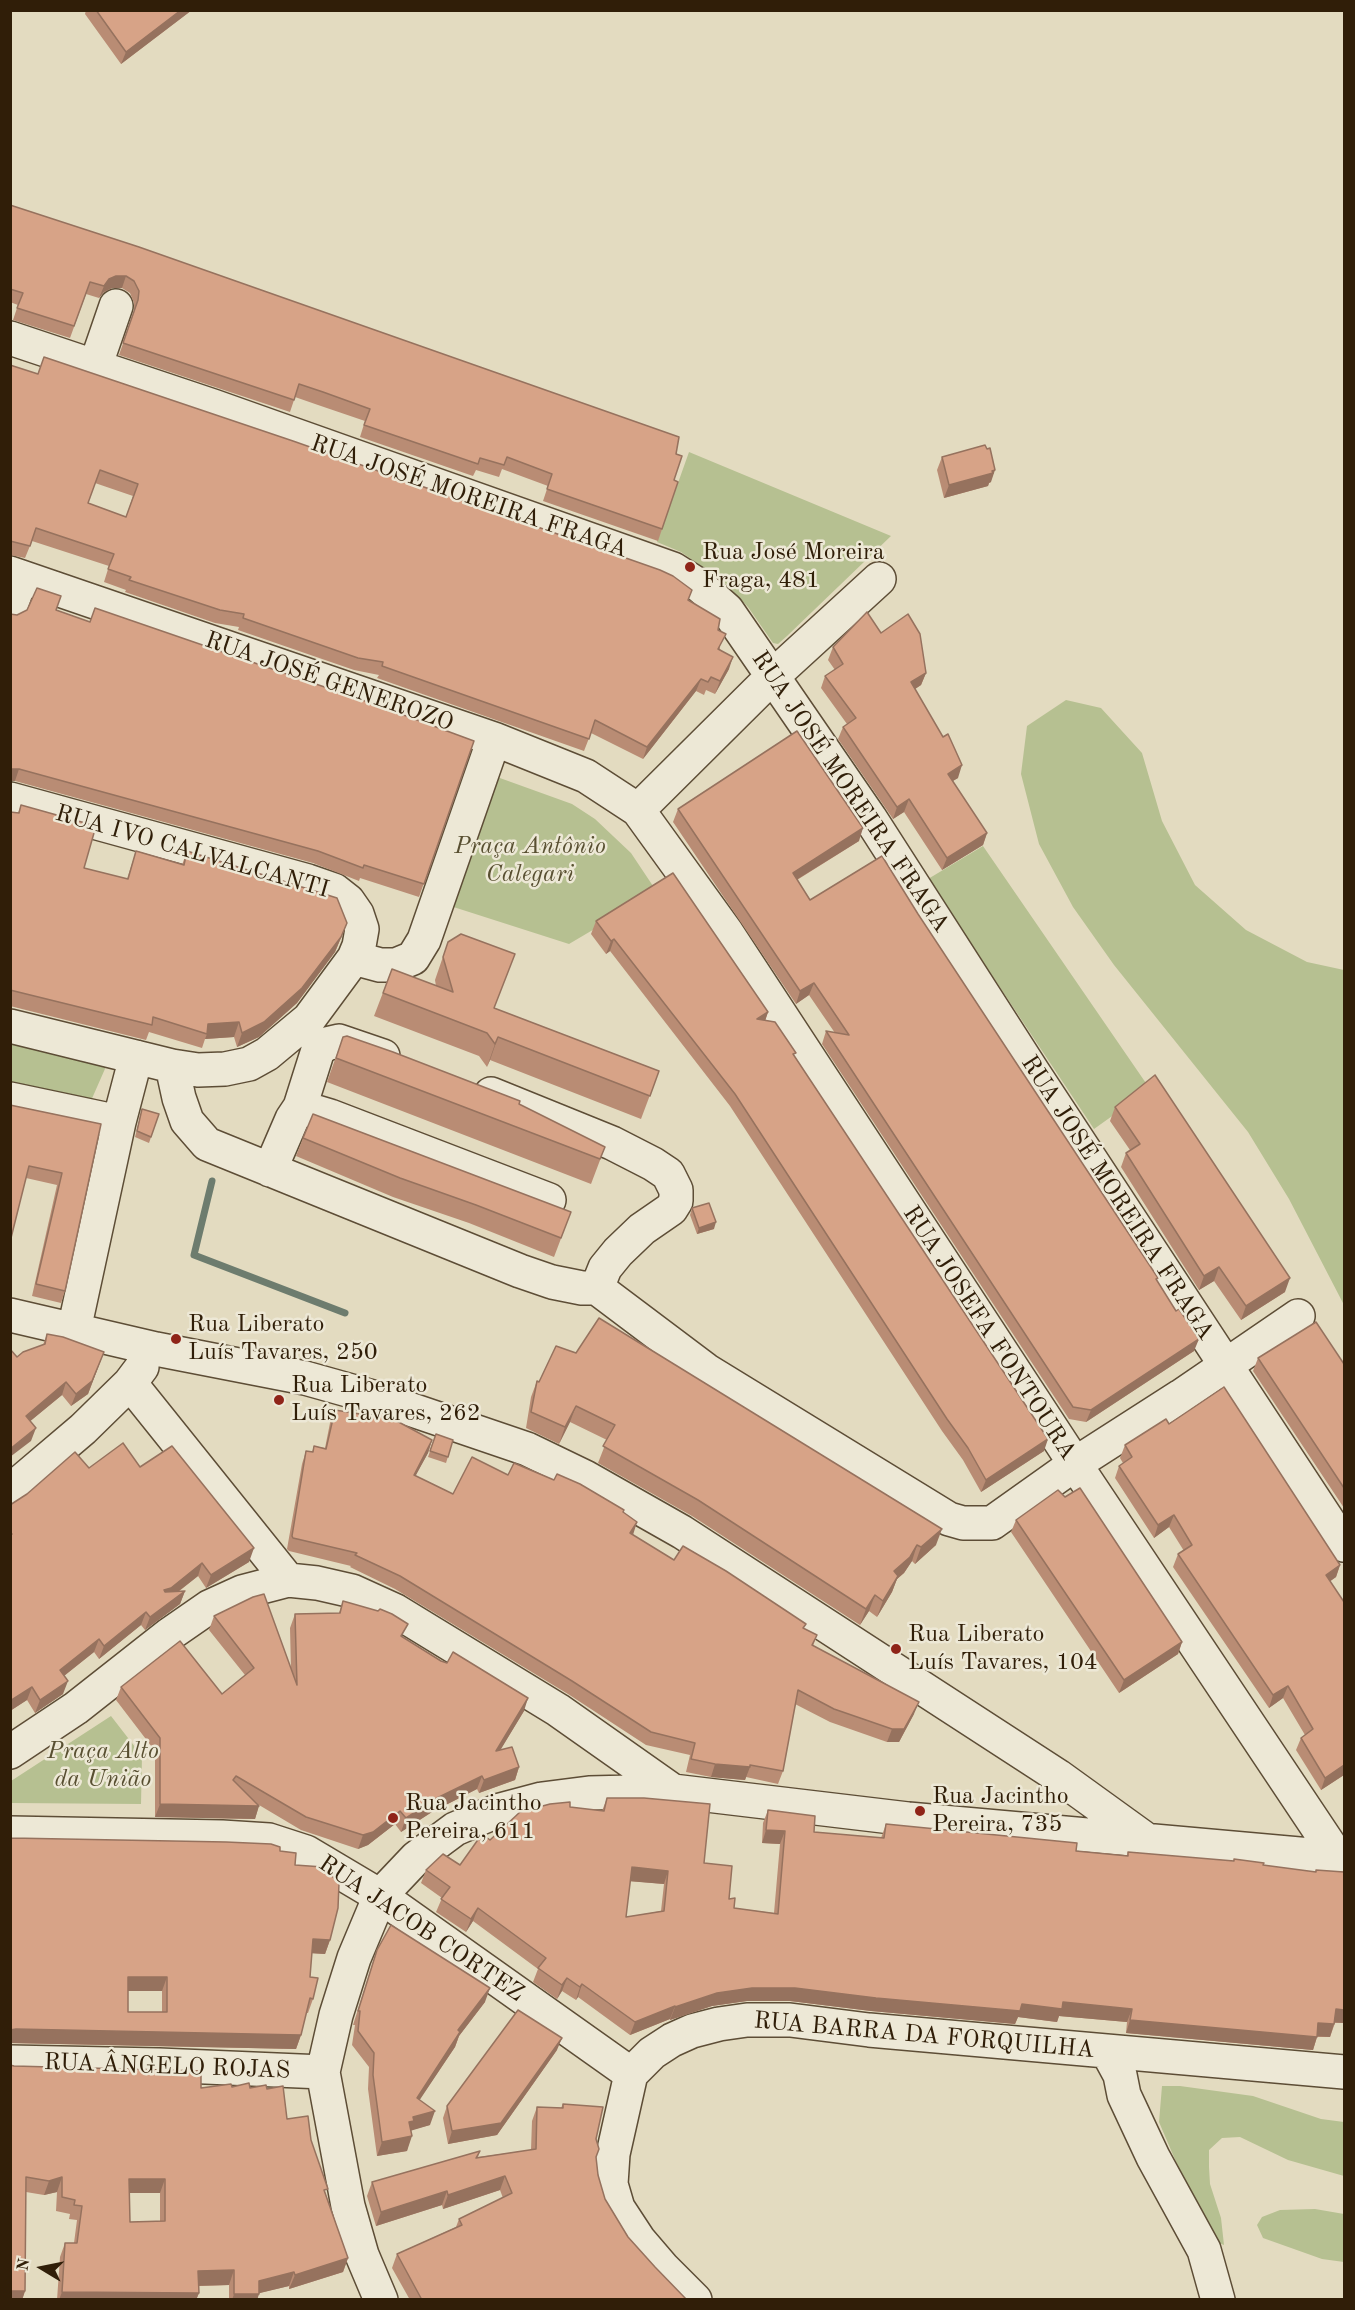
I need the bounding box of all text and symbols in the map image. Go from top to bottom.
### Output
street label: RUA JOSÉ MOREIRA FRAGA [307,429,631,565]
place label: Rua José Moreira Fraga, 481 [702,539,885,595]
marker: Rua José Moreira Fraga, 481 [683,560,697,574]
street label: RUA JOSÉ GENEROZO [201,626,457,738]
street label: RUA JOSÉ MOREIRA FRAGA [745,646,955,938]
street label: RUA IVO CALVALCANTI [52,799,332,905]
park label: Praça Antônio Calegari [454,833,606,889]
street label: RUA JOSÉ MOREIRA FRAGA [1014,1050,1220,1346]
street label: RUA JOSEFA FONTOURA [896,1201,1082,1465]
place label: Rua Liberato Luís Tavares, 250 [188,1311,378,1367]
marker: Rua Liberato Luís Tavares, 250 [169,1332,183,1346]
place label: Rua Liberato Luís Tavares, 262 [291,1372,481,1428]
marker: Rua Liberato Luís Tavares, 262 [272,1393,286,1407]
place label: Rua Liberato Luís Tavares, 104 [908,1621,1098,1677]
marker: Rua Liberato Luís Tavares, 104 [889,1642,903,1656]
park label: Praça Alto da União [47,1738,159,1794]
place label: Rua Jacintho Pereira, 735 [932,1783,1069,1839]
place label: Rua Jacintho Pereira, 611 [405,1790,542,1846]
marker: Rua Jacintho Pereira, 735 [913,1804,927,1818]
marker: Rua Jacintho Pereira, 611 [386,1811,400,1825]
street label: RUA JACOB CORTEZ [313,1849,529,2009]
street label: RUA BARRA DA FORQUILHA [752,2007,1096,2065]
street label: RUA ÂNGELO ROJAS [43,2048,291,2086]
north arrow [12,2238,72,2298]
text: N [15,2257,33,2272]

